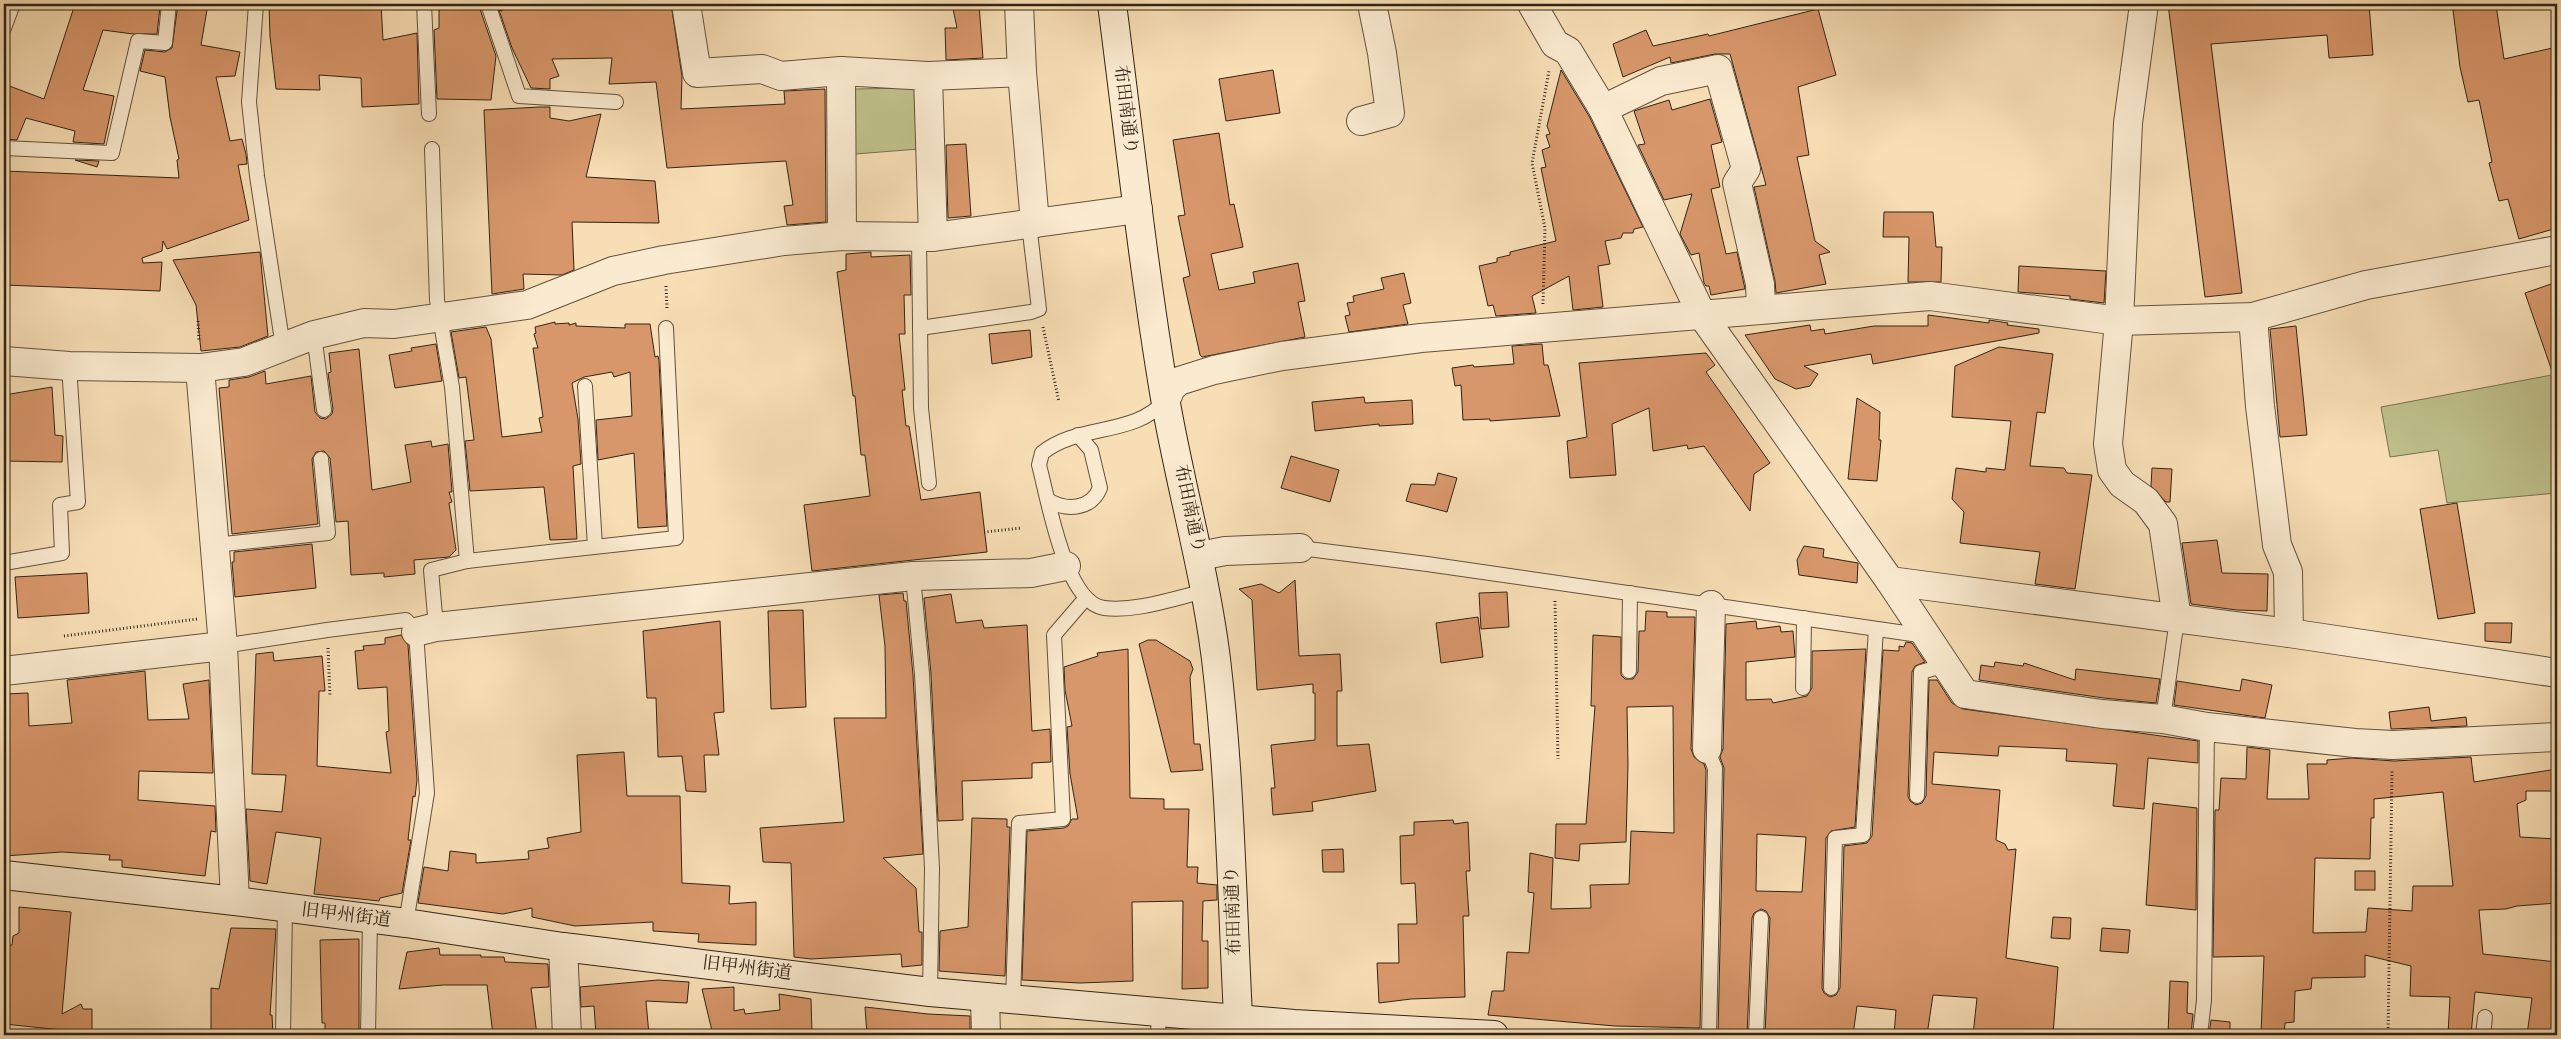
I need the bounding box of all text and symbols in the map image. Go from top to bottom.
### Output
street label: 布田南通り [1108,64,1142,156]
street label: 布田南通り [1168,463,1210,555]
street label: 布田南通り [1221,866,1247,956]
street label: 旧甲州街道 [300,899,392,933]
street label: 旧甲州街道 [701,952,793,986]

